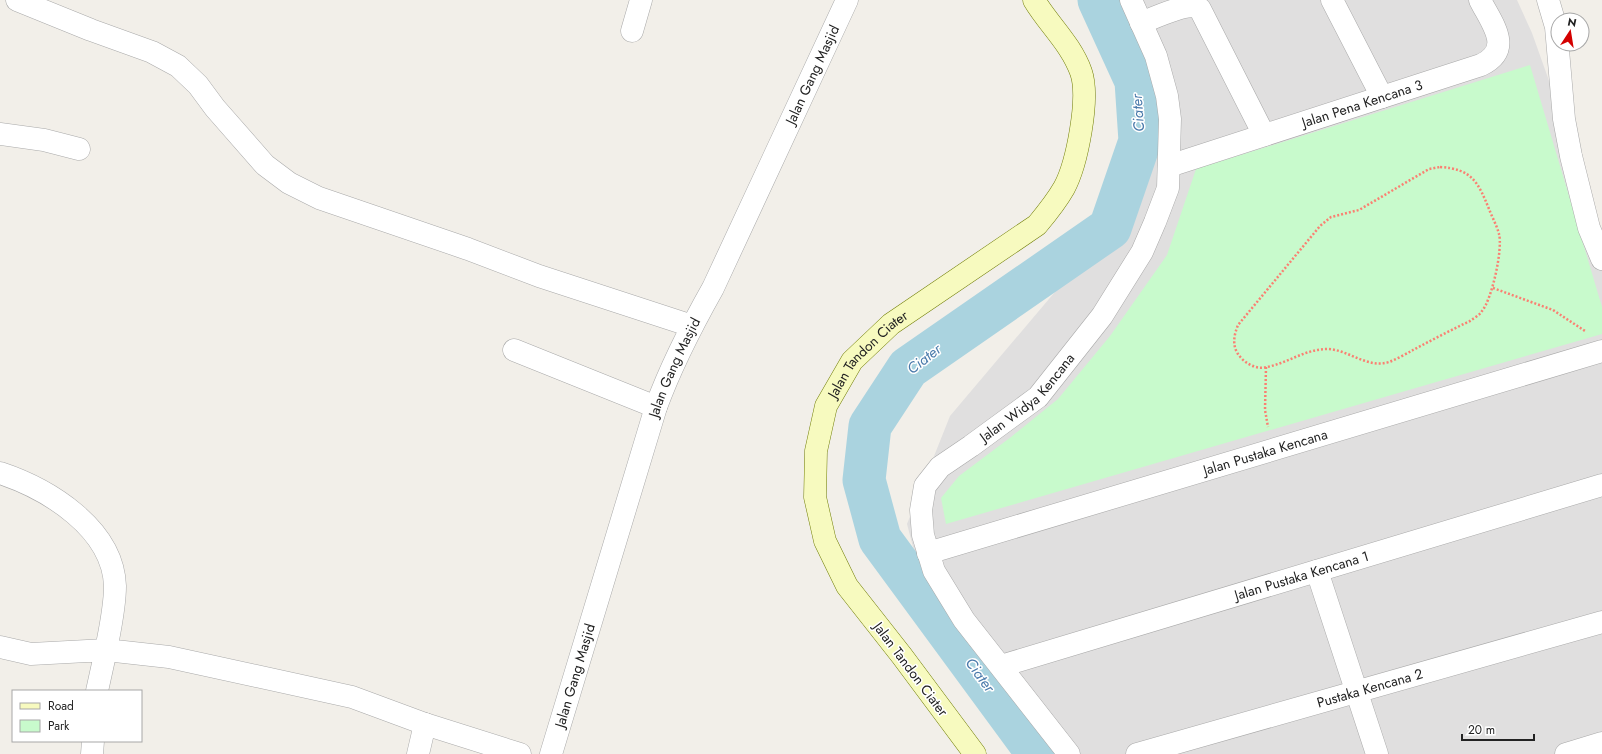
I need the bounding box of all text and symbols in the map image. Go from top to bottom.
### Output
north arrow [1550,12,1590,52]
text: N [1566,13,1578,31]
street label: Jalan Gang Masjid [780,22,844,129]
street label: Jalan Pena Kencana 3 [1297,74,1425,133]
water label: Ciater [1126,92,1150,133]
street label: Jalan Tandon Ciater [822,305,912,403]
street label: Jalan Gang Masjid [643,314,705,422]
water label: Ciater [902,338,947,379]
street label: Jalan Widya Kencana [974,349,1079,448]
street label: Jalan Pustaka Kencana [1199,424,1330,481]
street label: Jalan Pustaka Kencana 1 [1230,546,1371,606]
street label: Jalan Tandon Ciater [868,616,953,720]
street label: Jalan Gang Masjid [549,621,600,732]
water label: Ciater [960,653,1001,698]
street label: Pustaka Kencana 2 [1314,663,1425,712]
legend [12,690,142,742]
text: Road [48,697,74,715]
scale bar [1462,716,1534,742]
text: Park [48,717,70,735]
text: 20 m [1468,721,1495,739]

